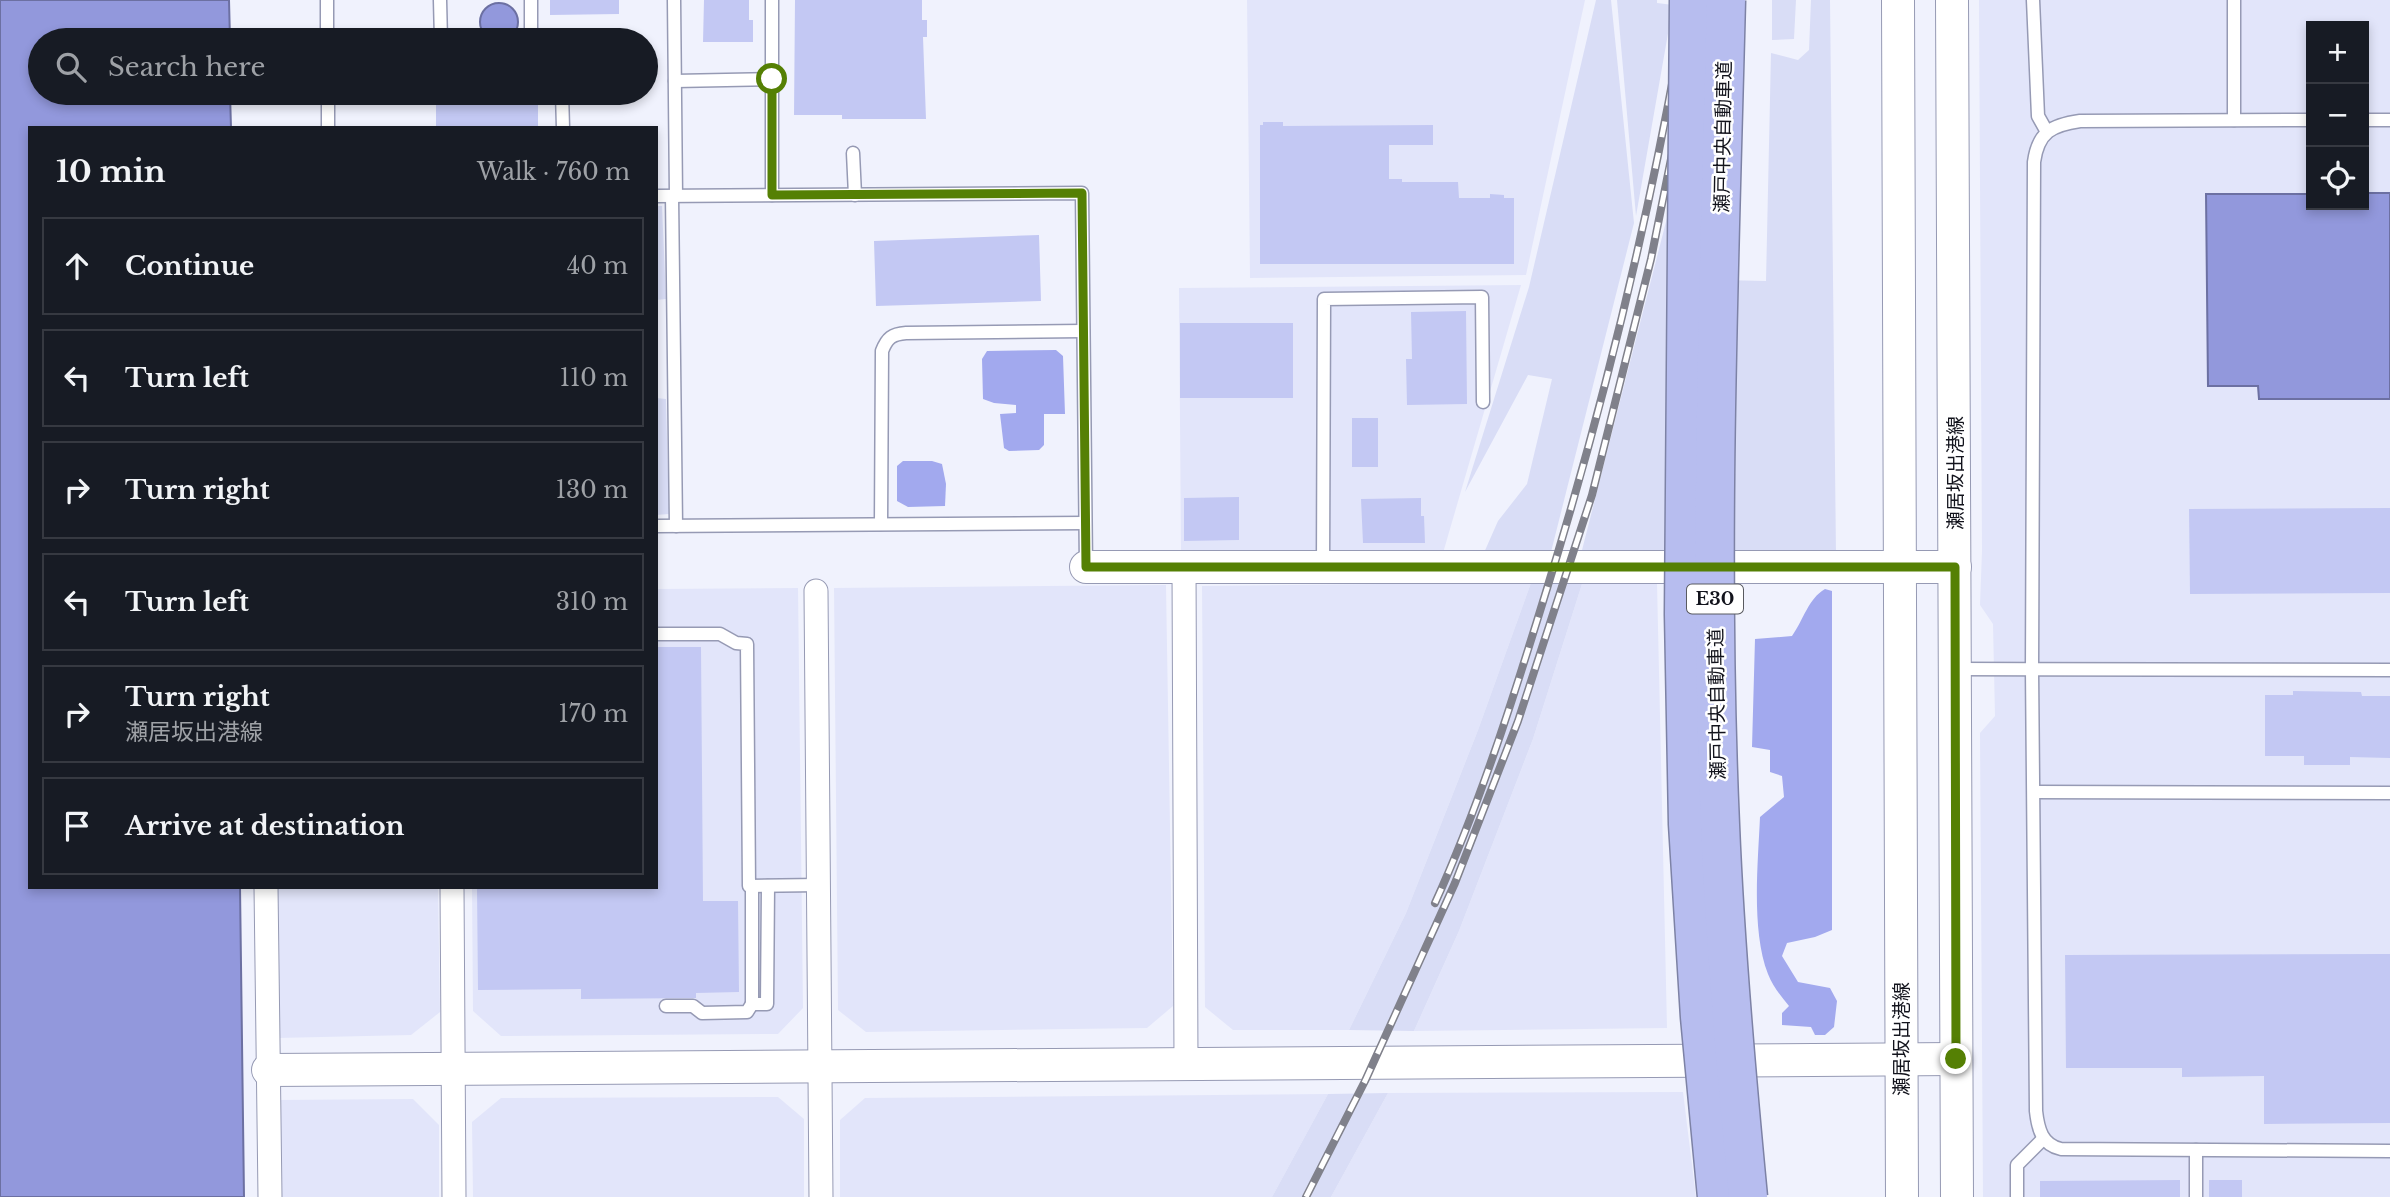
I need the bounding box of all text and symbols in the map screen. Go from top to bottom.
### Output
map controls [2306,21,2369,210]
button: + [2306,21,2369,84]
search box [28,28,658,105]
icon: search [52,48,90,86]
text: Search here [108,51,265,83]
street label: 瀬戸中央自動車道 [1710,61,1736,213]
route start [756,63,787,94]
button: − [2306,84,2369,147]
button: locate [2306,147,2369,210]
text: 10 min [56,153,166,190]
text: Walk · 760 m [477,158,630,186]
icon: ahead [58,247,96,285]
text: Continue [125,250,254,282]
text: 40 m [567,252,628,280]
icon: left [58,359,96,397]
text: Turn left [125,362,249,394]
text: 110 m [560,364,628,392]
street label: 瀬居坂出港線 [1944,416,1967,530]
icon: right [58,471,96,509]
text: Turn right [125,474,270,506]
text: 130 m [556,476,628,504]
icon: left [58,583,96,621]
road number: E30 [1687,584,1743,614]
text: Turn left [125,586,249,618]
text: 310 m [556,588,628,616]
street label: 瀬戸中央自動車道 [1704,628,1730,780]
text: Turn right [125,681,270,713]
icon: right [58,695,96,733]
text: 170 m [558,700,628,728]
text: 瀬居坂出港線 [125,718,263,746]
icon: arrive [58,807,96,845]
text: Arrive at destination [125,810,405,842]
street label: 瀬居坂出港線 [1890,982,1913,1096]
route end [1940,1043,1971,1074]

